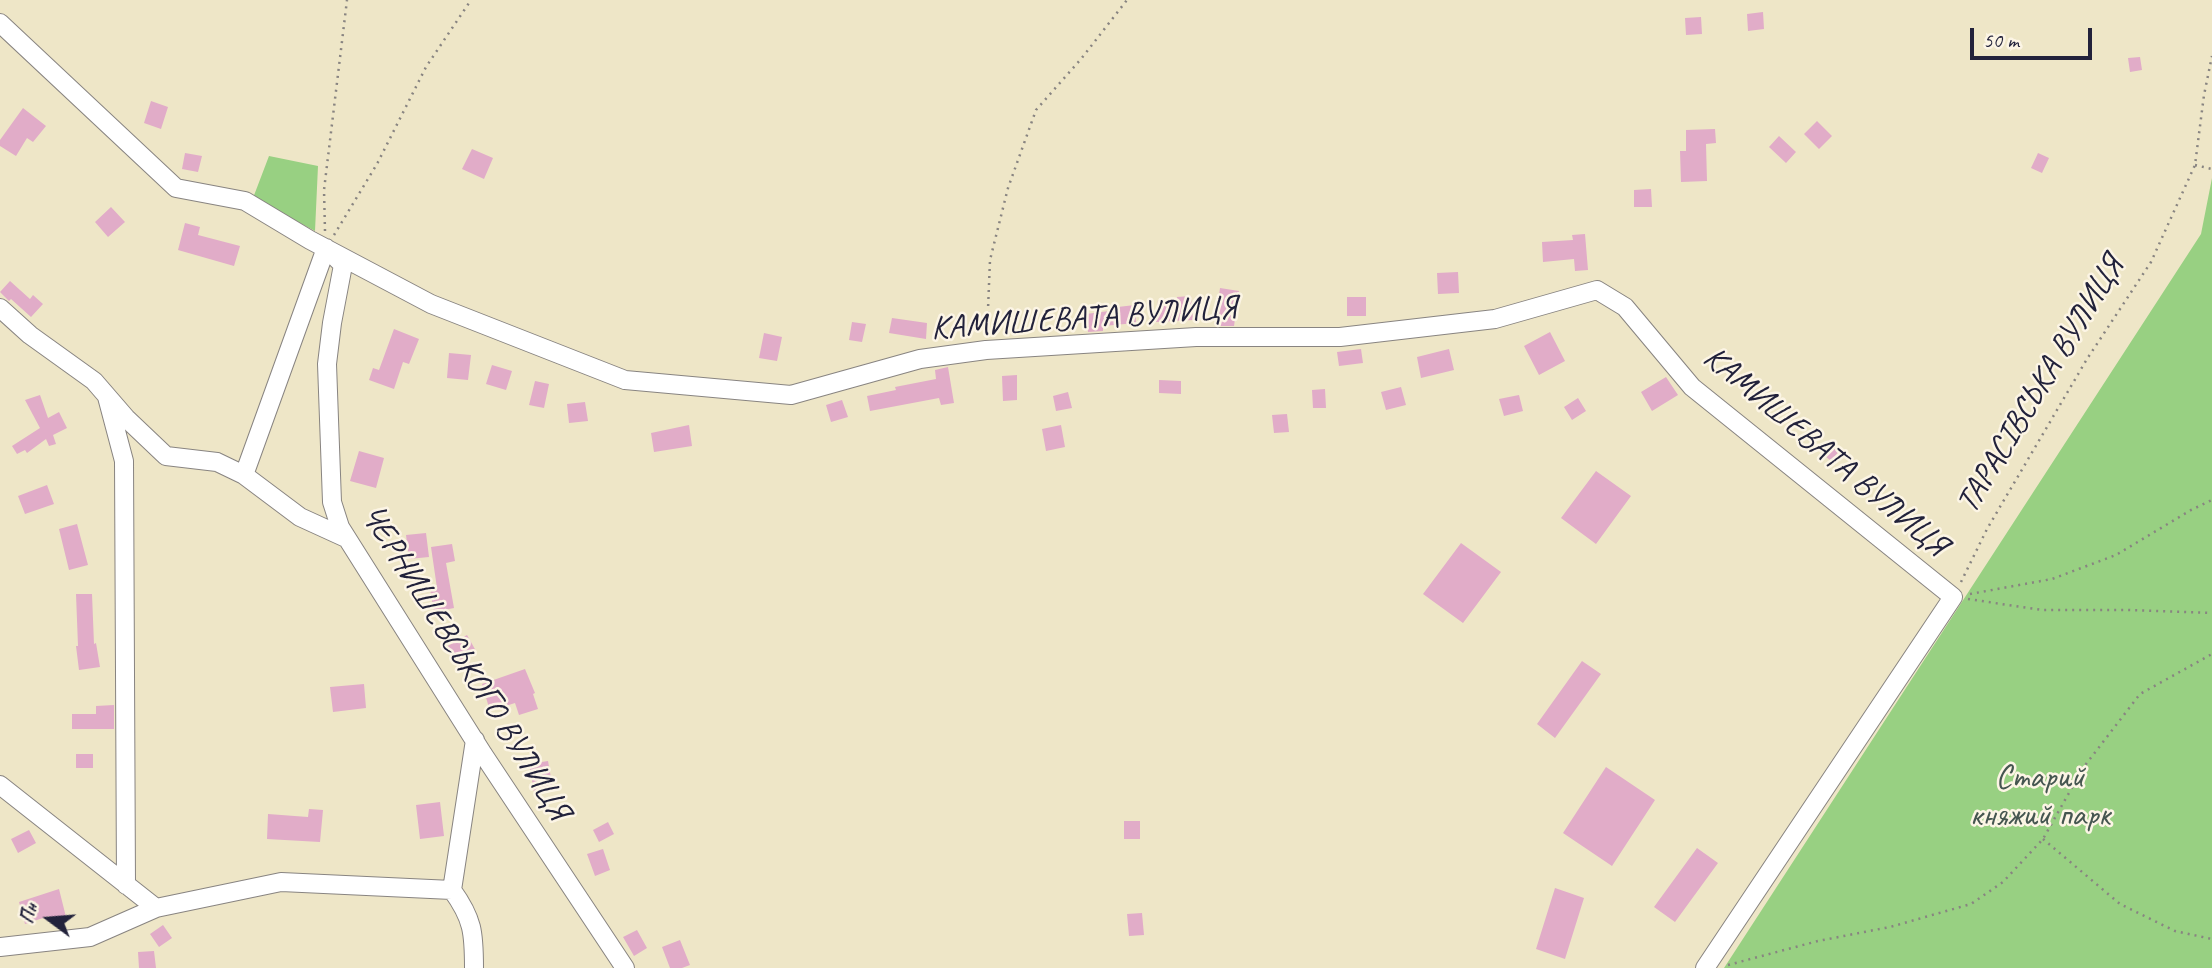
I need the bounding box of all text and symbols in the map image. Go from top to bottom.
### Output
scale bar [1974,14,2096,58]
text: 50 m [1983,27,2019,53]
street label: ТАРАСІВСЬКА ВУЛИЦЯ [1949,249,2133,521]
street label: КАМИШЕВАТА ВУЛИЦЯ [930,289,1238,349]
street label: КАМИШЕВАТА ВУЛИЦЯ [1695,338,1955,566]
street label: ЧЕРНИШЕВСЬКОГО ВУЛИЦЯ [352,498,578,828]
park label: Старий княжий парк [1970,758,2110,836]
north arrow [14,884,84,954]
text: Пн [15,900,43,926]

